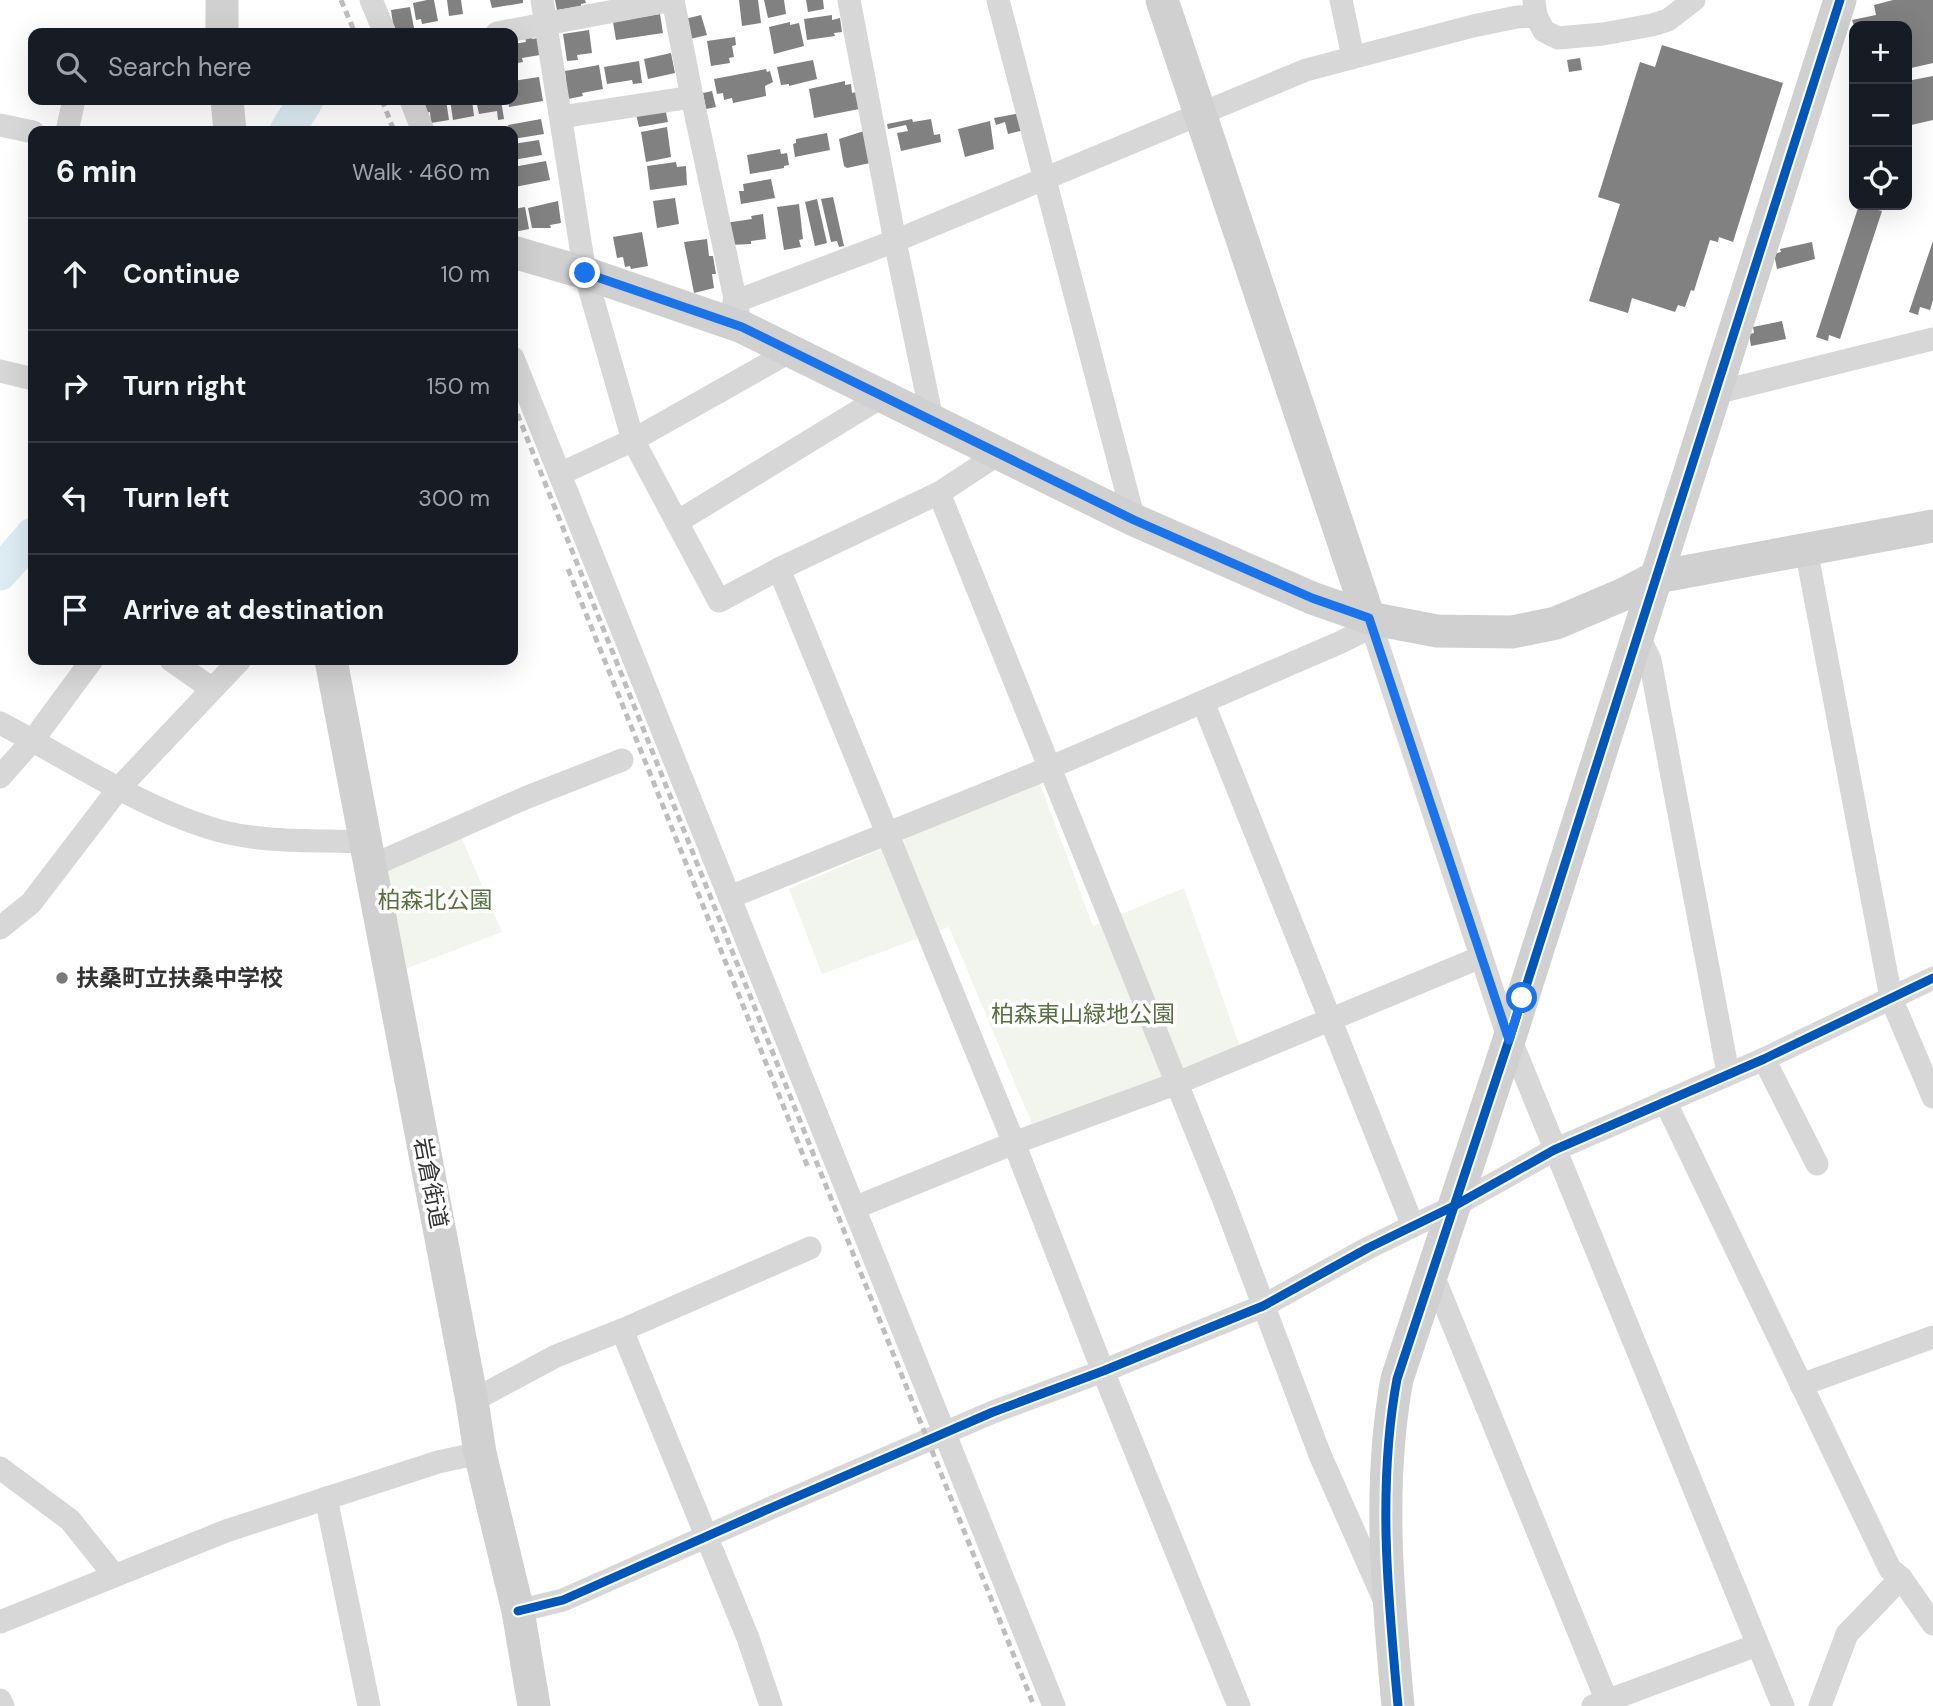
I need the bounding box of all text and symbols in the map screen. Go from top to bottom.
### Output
map controls [1849,21,1912,210]
button: + [1849,21,1912,84]
search box [28,28,518,105]
icon: search [52,48,90,86]
text: Search here [108,50,251,84]
button: − [1849,84,1912,147]
button: locate [1849,147,1912,210]
text: 6 min [56,152,137,191]
text: Walk · 460 m [352,157,490,187]
icon: ahead [56,255,94,293]
text: Continue [123,257,240,291]
route end [569,257,600,288]
text: 10 m [440,259,490,289]
icon: right [56,367,94,405]
text: Turn right [123,369,247,403]
text: 150 m [426,371,490,401]
icon: left [56,479,94,517]
text: Turn left [123,481,230,515]
text: 300 m [418,483,490,513]
icon: arrive [56,591,94,629]
text: Arrive at destination [123,593,384,627]
park label: 柏森北公園 [378,885,493,915]
place label: 扶桑町立扶桑中学校 [76,963,283,993]
marker: 扶桑町立扶桑中学校 [54,970,70,986]
route start [1506,982,1537,1013]
park label: 柏森東山緑地公園 [991,999,1175,1029]
street label: 岩倉街道 [407,1135,455,1231]

